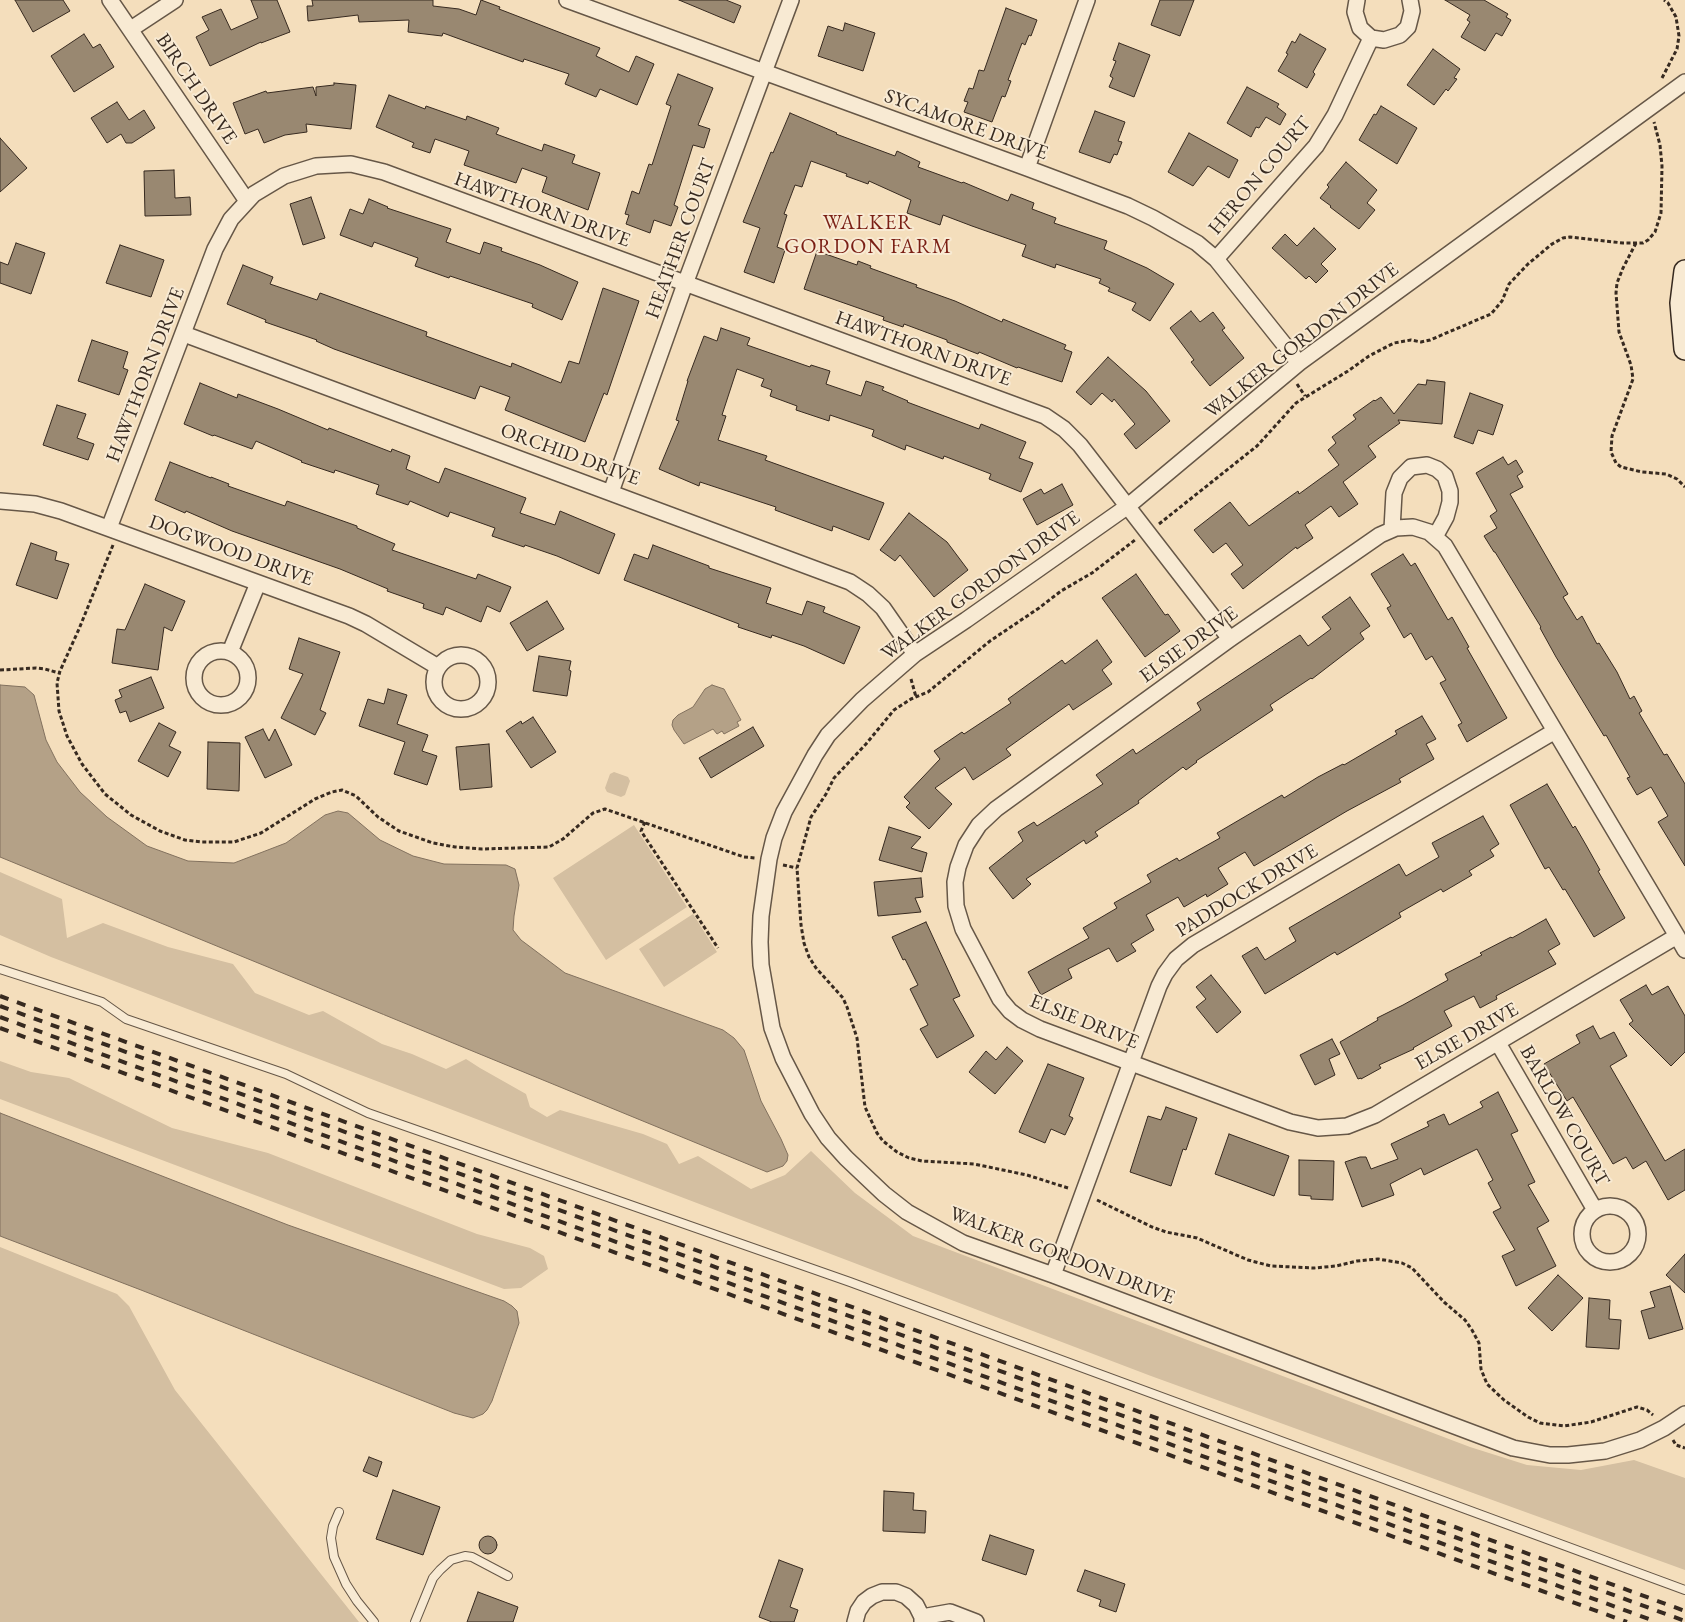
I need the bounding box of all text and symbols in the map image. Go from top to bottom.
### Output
street label: BIRCH DRIVE [150,29,242,149]
street label: SYCAMORE DRIVE [881,84,1051,166]
street label: HERON COURT [1204,112,1316,240]
street label: HEATHER COURT [641,156,721,322]
street label: HAWTHORN DRIVE [451,167,633,253]
district label: WALKER GORDON FARM [783,210,953,260]
street label: WALKER GORDON DRIVE [1200,258,1404,424]
street label: HAWTHORN DRIVE [102,284,190,466]
street label: HAWTHORN DRIVE [832,306,1014,392]
street label: ORCHID DRIVE [497,419,643,491]
street label: WALKER GORDON DRIVE [877,506,1085,666]
street label: DOGWOOD DRIVE [146,510,316,592]
street label: ELSIE DRIVE [1135,601,1243,689]
street label: PADDOCK DRIVE [1172,839,1322,943]
street label: ELSIE DRIVE [1026,989,1142,1055]
street label: ELSIE DRIVE [1411,998,1523,1076]
street label: BARLOW COURT [1514,1041,1614,1191]
street label: WALKER GORDON DRIVE [946,1202,1178,1310]

